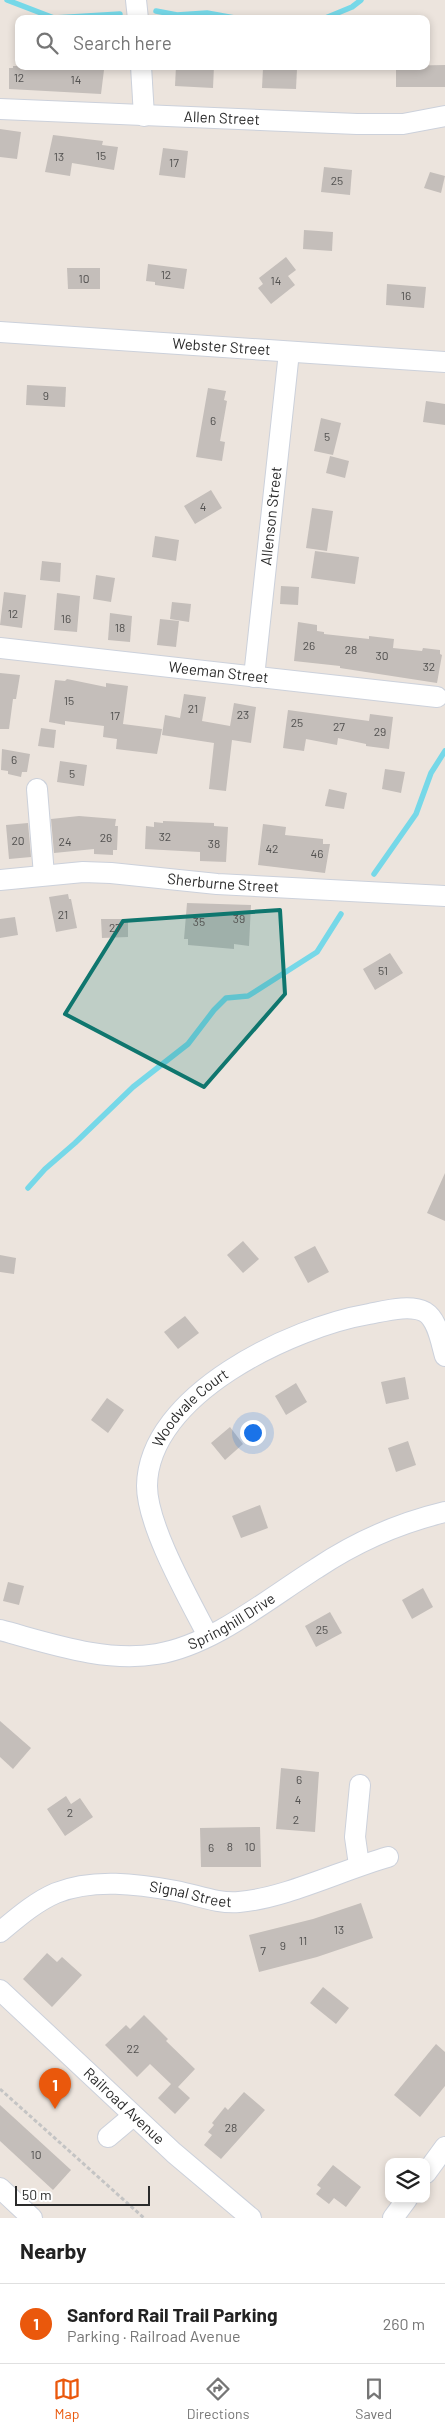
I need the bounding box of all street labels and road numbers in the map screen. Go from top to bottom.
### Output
street label: Allen Street [183,107,260,128]
street label: Webster Street [172,334,271,358]
street label: Allenson Street [256,465,285,566]
street label: Weeman Street [168,657,270,686]
street label: Sherburne Street [167,869,279,895]
street label: Woodvale Court [148,1364,231,1450]
street label: Springhill Drive [185,1589,278,1653]
street label: Signal Street [148,1877,232,1910]
street label: Railroad Avenue [81,2063,169,2148]

